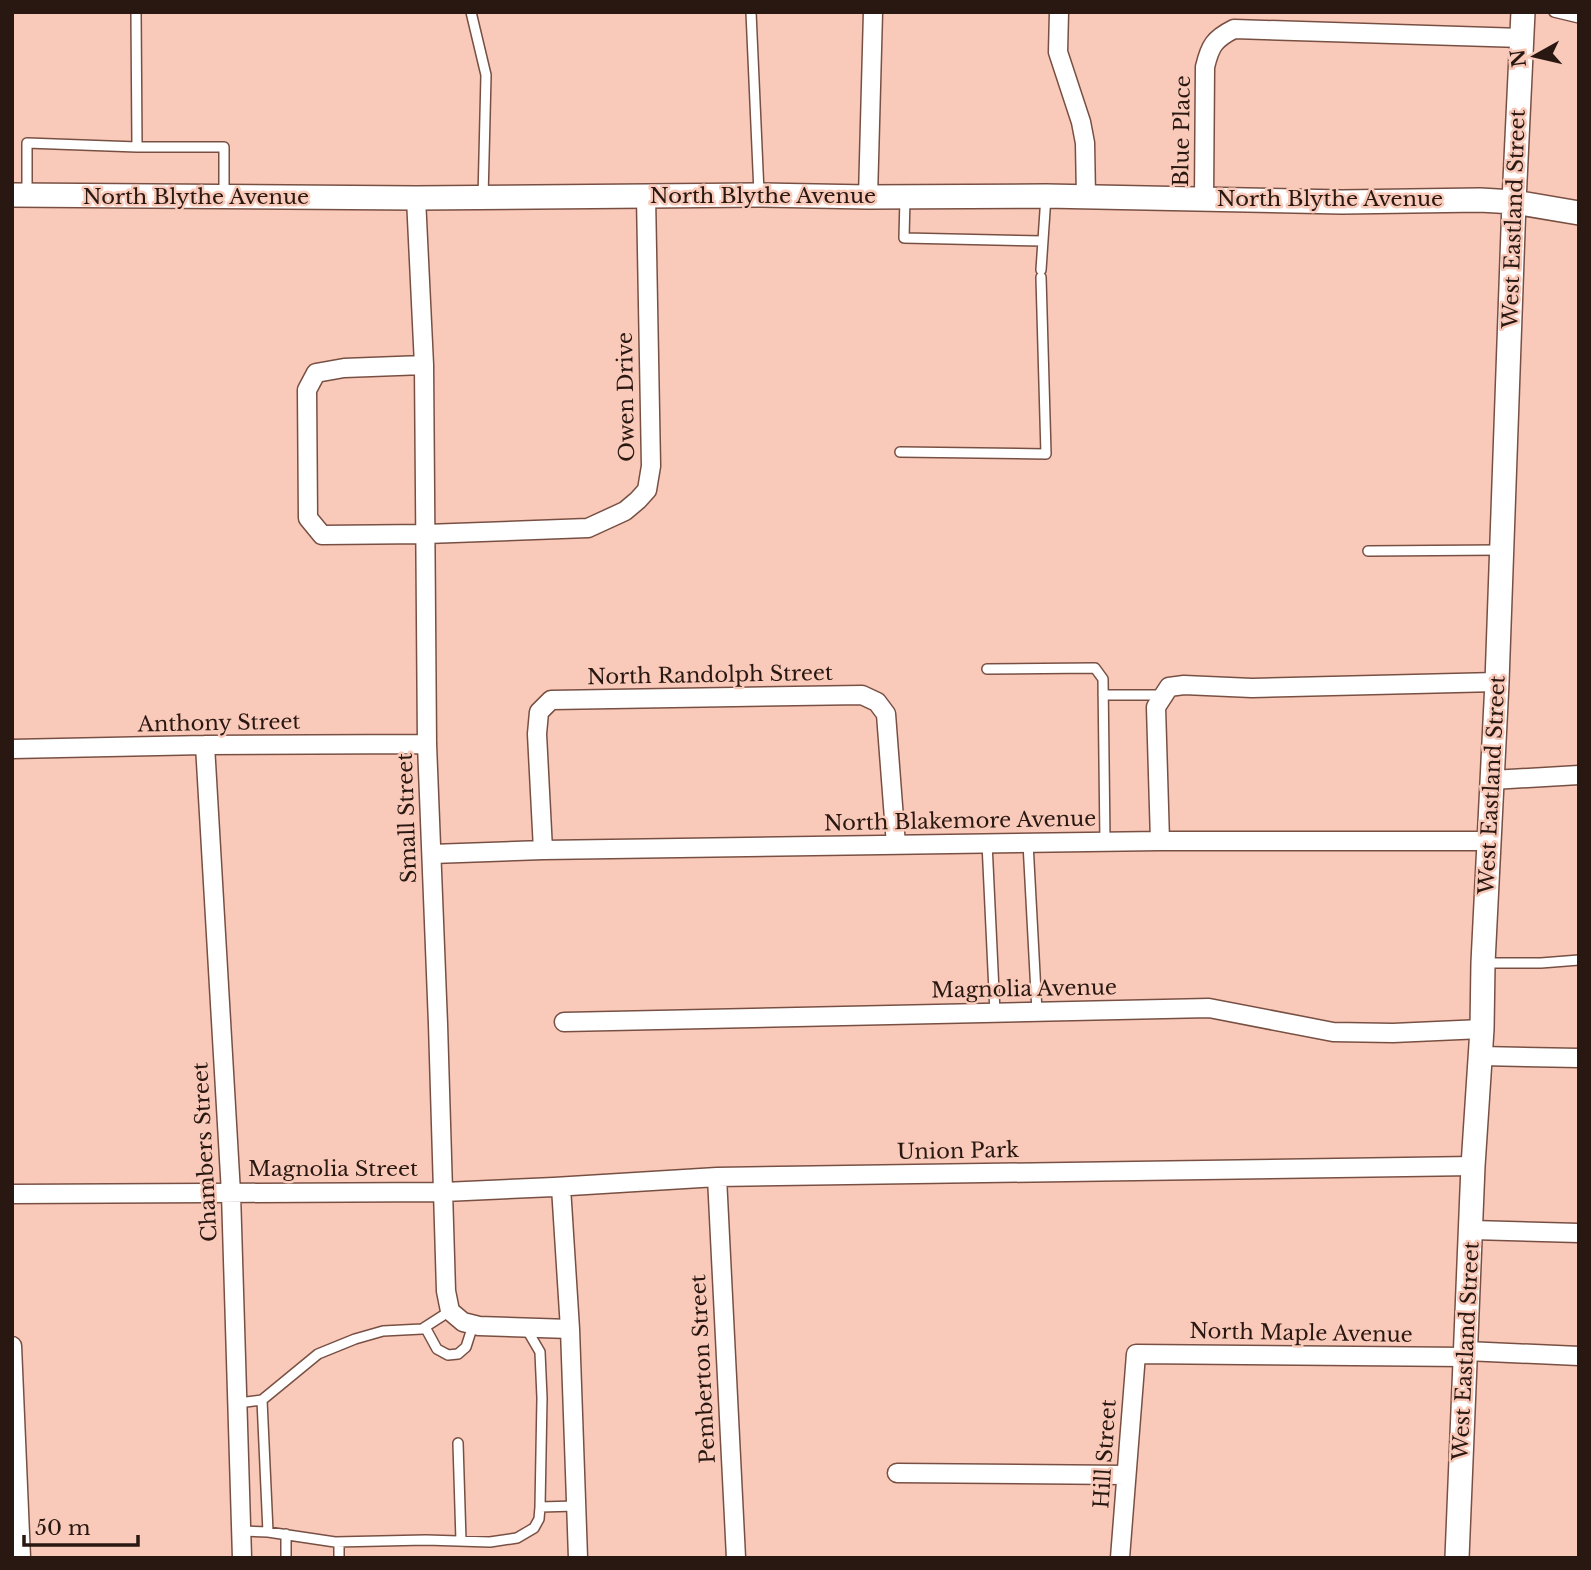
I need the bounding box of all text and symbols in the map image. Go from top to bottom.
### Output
north arrow [1500,21,1570,91]
text: N [1506,48,1531,69]
street label: Blue Place [1168,75,1196,187]
street label: West Eastland Street [1497,109,1531,330]
street label: North Blythe Avenue [650,183,876,209]
street label: North Blythe Avenue [83,184,309,210]
street label: North Blythe Avenue [1217,186,1443,212]
street label: Owen Drive [612,332,640,462]
street label: North Randolph Street [587,660,833,690]
street label: West Eastland Street [1473,675,1511,896]
street label: Anthony Street [136,709,301,737]
street label: Small Street [392,752,422,884]
street label: North Blakemore Avenue [824,806,1096,836]
street label: Magnolia Avenue [931,974,1117,1004]
street label: Chambers Street [187,1061,223,1243]
street label: Union Park [897,1137,1019,1165]
street label: Magnolia Street [248,1156,418,1182]
street label: West Eastland Street [1447,1241,1485,1462]
street label: Pemberton Street [685,1274,721,1464]
street label: North Maple Avenue [1189,1318,1413,1348]
street label: Hill Street [1088,1398,1122,1509]
scale bar [24,1504,138,1548]
text: 50 m [35,1515,91,1541]

